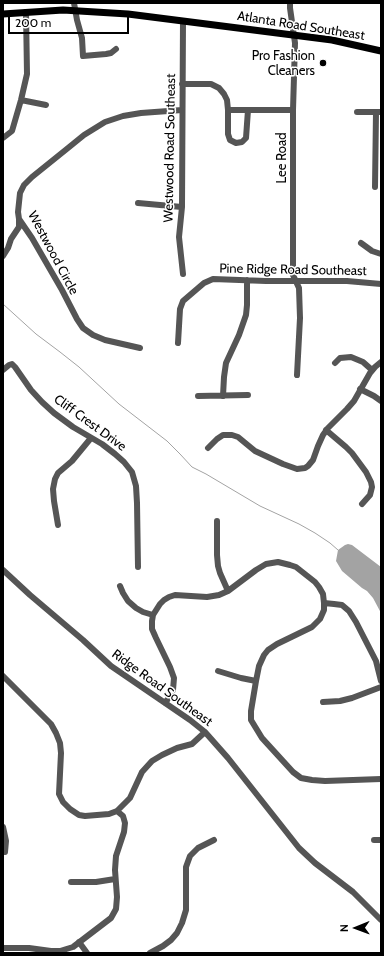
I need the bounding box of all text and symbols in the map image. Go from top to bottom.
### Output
scale bar [10,8,131,34]
street label: Atlanta Road Southeast [236,8,366,44]
text: 200 m [15,15,51,30]
place label: Pro Fashion Cleaners [252,48,315,79]
marker: Pro Fashion Cleaners [318,58,328,68]
street label: Westwood Road Southeast [161,73,179,223]
street label: Lee Road [274,133,290,183]
street label: Westwood Circle [24,208,82,298]
street label: Pine Ridge Road Southeast [219,261,367,279]
street label: Cliff Crest Drive [51,391,129,455]
street label: Ridge Road Southeast [109,646,215,730]
north arrow [336,908,376,948]
text: N [337,924,351,932]

